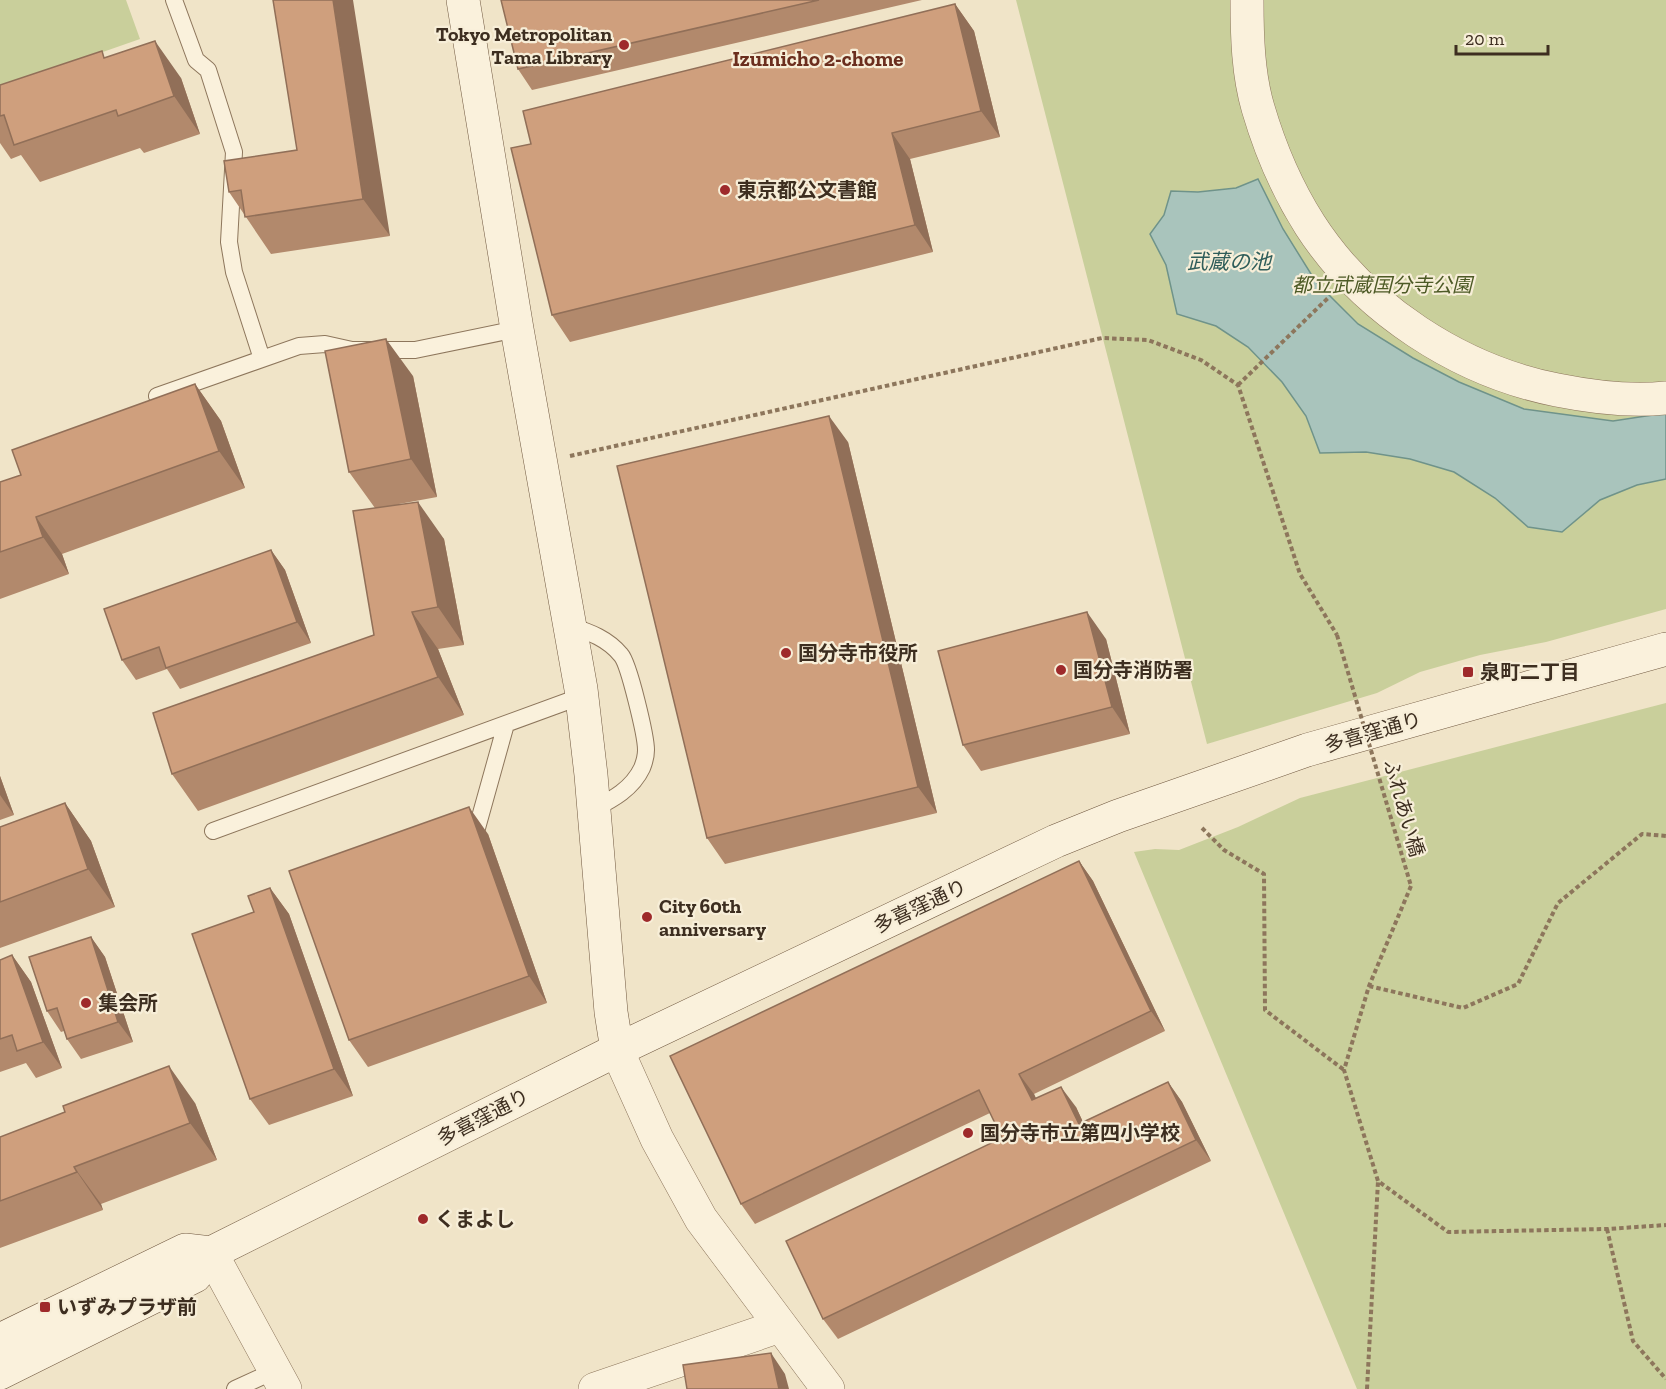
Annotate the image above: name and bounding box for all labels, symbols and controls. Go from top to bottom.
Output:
scale bar [1456,18,1548,56]
place label: Tokyo Metropolitan Tama Library [436,22,612,69]
text: 20 m [1465,28,1505,50]
marker: Tokyo Metropolitan Tama Library [617,38,631,52]
district label: Izumicho 2-chome [733,46,903,71]
place label: 東京都公文書館 [737,178,877,202]
marker: 東京都公文書館 [718,183,732,197]
water label: 武蔵の池 [1187,249,1273,274]
park label: 都立武蔵国分寺公園 [1292,273,1475,297]
place label: 国分寺市役所 [798,641,918,665]
marker: 国分寺市役所 [779,646,793,660]
place label: 国分寺消防署 [1073,658,1193,682]
place label: 泉町二丁目 [1480,660,1580,684]
marker: 国分寺消防署 [1054,663,1068,677]
marker: 泉町二丁目 [1461,665,1475,679]
street label: 多喜窪通り [1322,707,1424,757]
street label: ふれあい橋 [1379,757,1429,859]
street label: 多喜窪通り [870,874,970,938]
place label: City 60th anniversary [659,894,766,941]
marker: City 60th anniversary [640,910,654,924]
place label: 集会所 [98,991,158,1015]
marker: 集会所 [79,996,93,1010]
street label: 多喜窪通り [433,1084,533,1150]
place label: 国分寺市立第四小学校 [980,1121,1180,1145]
marker: 国分寺市立第四小学校 [961,1126,975,1140]
place label: くまよし [435,1207,515,1231]
marker: くまよし [416,1212,430,1226]
place label: いずみプラザ前 [57,1295,197,1319]
marker: いずみプラザ前 [38,1300,52,1314]

